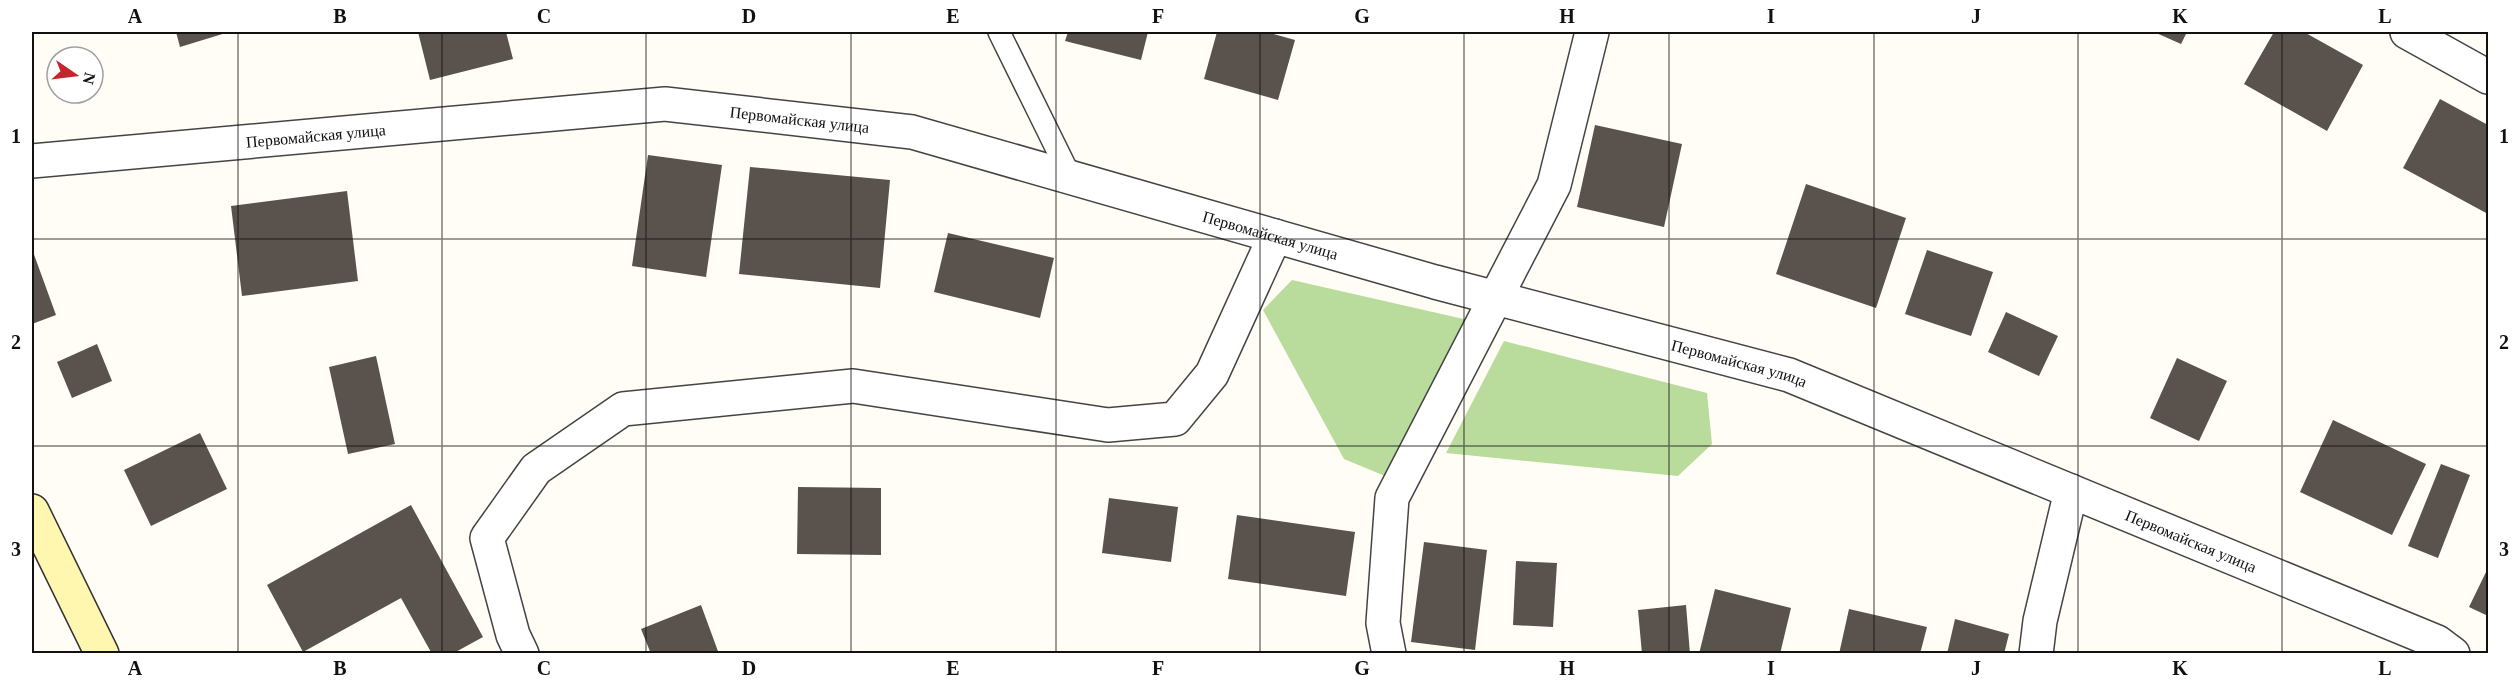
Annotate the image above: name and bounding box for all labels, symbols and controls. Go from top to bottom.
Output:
text: A [128,5,143,27]
text: B [333,5,347,27]
text: C [537,5,551,27]
text: D [742,5,756,27]
text: E [946,5,960,27]
text: F [1152,5,1164,27]
text: G [1354,5,1370,27]
text: H [1559,5,1575,27]
text: I [1767,5,1775,27]
text: J [1971,5,1981,27]
text: K [2172,5,2188,27]
text: L [2378,5,2392,27]
north arrow [45,45,105,105]
text: N [79,71,99,87]
street label: Первомайская улица [729,103,870,136]
street label: Первомайская улица [245,121,386,151]
text: 1 [11,125,21,147]
text: 1 [2499,125,2509,147]
street label: Первомайская улица [1201,208,1340,263]
text: 2 [11,331,21,353]
text: 2 [2499,331,2509,353]
street label: Первомайская улица [1669,336,1809,390]
street label: Первомайская улица [2123,507,2259,576]
text: 3 [11,538,21,560]
text: 3 [2499,538,2509,560]
text: A [128,657,143,679]
text: B [333,657,347,679]
text: C [537,657,551,679]
text: D [742,657,756,679]
text: E [946,657,960,679]
text: F [1152,657,1164,679]
text: G [1354,657,1370,679]
text: H [1559,657,1575,679]
text: I [1767,657,1775,679]
text: J [1971,657,1981,679]
text: K [2172,657,2188,679]
text: L [2378,657,2392,679]

